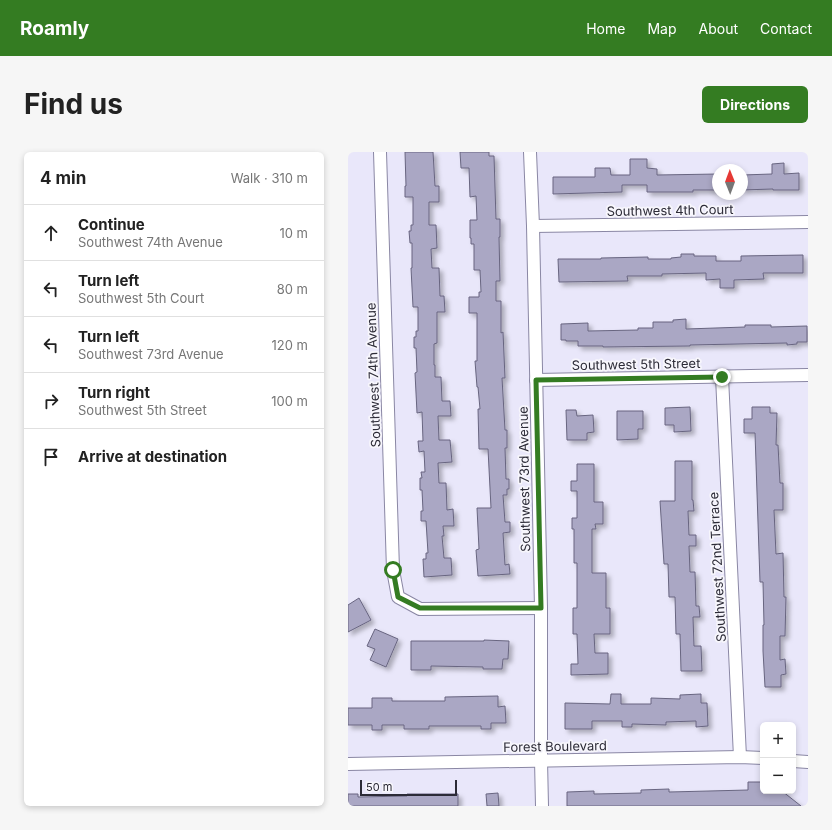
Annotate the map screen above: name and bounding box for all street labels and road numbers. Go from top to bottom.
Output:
street label: Southwest 4th Court [606,201,734,219]
street label: Southwest 74th Avenue [362,302,384,448]
street label: Southwest 5th Street [572,355,700,373]
street label: Southwest 73rd Avenue [515,406,533,552]
street label: Southwest 72nd Terrace [705,492,729,642]
street label: Forest Boulevard [503,737,607,755]

